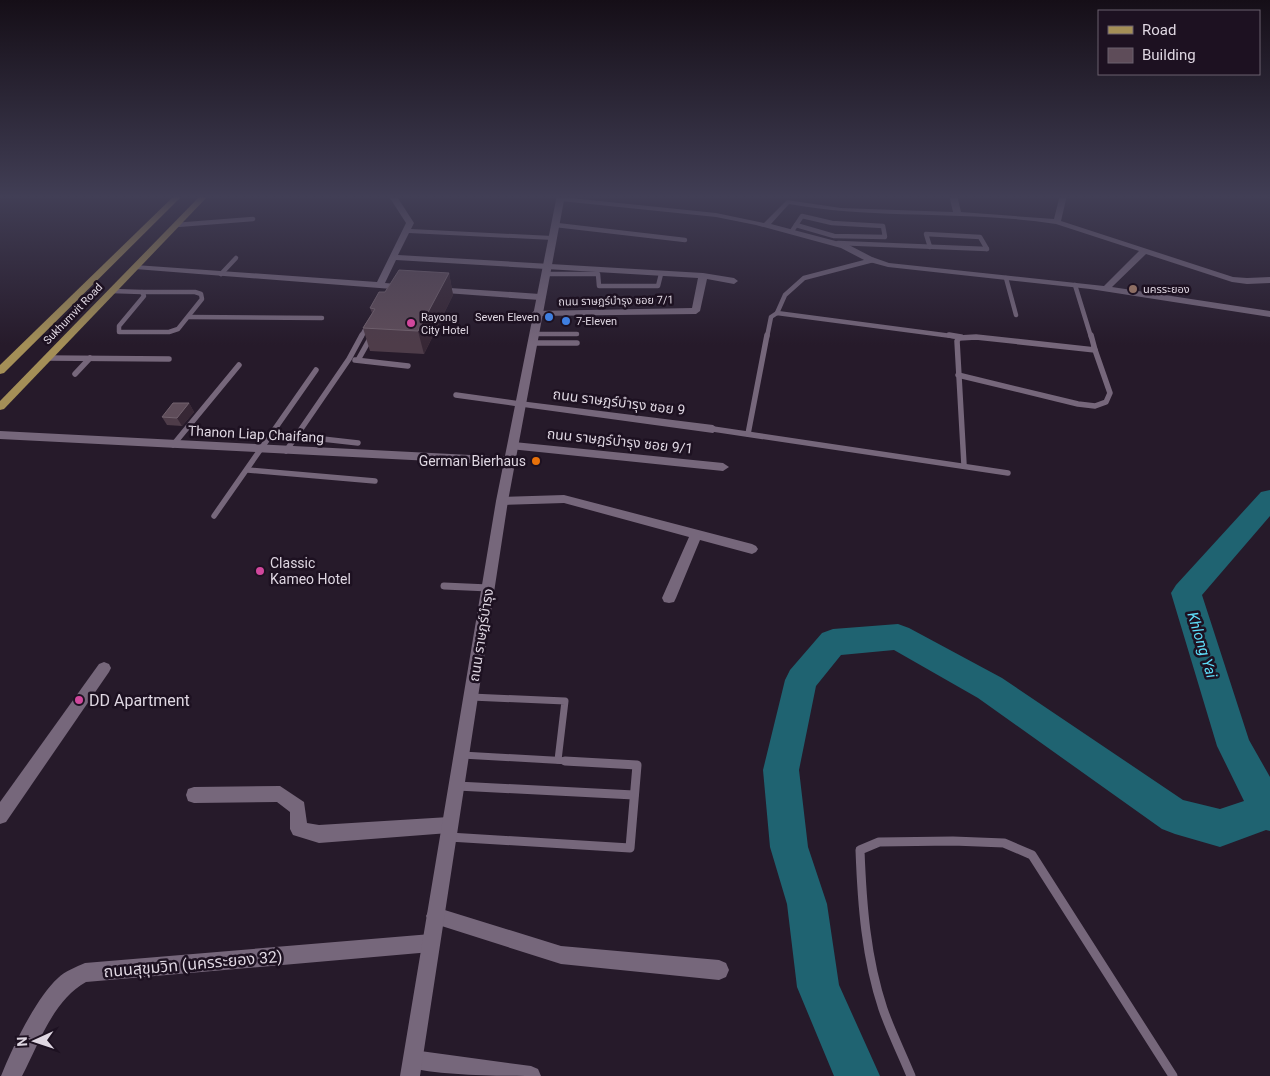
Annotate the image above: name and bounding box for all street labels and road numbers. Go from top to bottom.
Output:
street label: Sukhumvit Road [41,281,105,347]
street label: ถนน ราษฎร์บำรุง ซอย 7/1 [558,293,674,309]
street label: ถนน ราษฎร์บำรุง ซอย 9 [552,386,686,419]
street label: Thanon Liap Chaifang [187,422,325,446]
street label: ถนน ราษฎร์บำรุง ซอย 9/1 [546,425,694,458]
street label: ถนน ราษฎร์บำรุง [466,587,497,683]
street label: ถนนสุขุมวิท (นครระยอง 32) [103,947,283,981]

